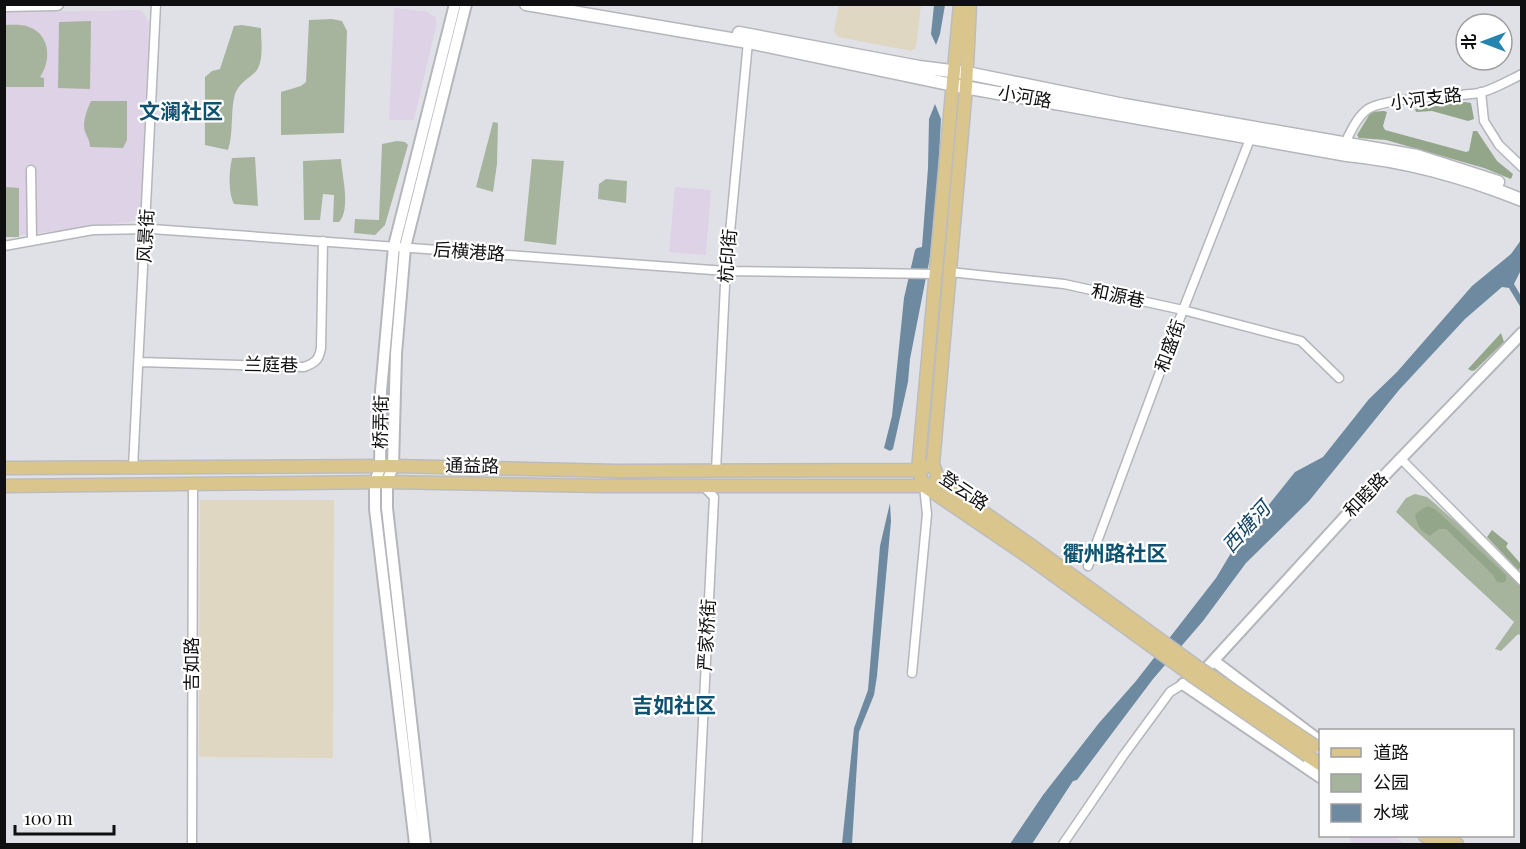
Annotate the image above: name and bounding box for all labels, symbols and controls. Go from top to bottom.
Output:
north arrow [1454,12,1514,72]
text: 北 [1458,34,1479,50]
street label: 小河路 [997,80,1054,113]
street label: 小河支路 [1389,82,1463,114]
district label: 文澜社区 [139,96,223,124]
street label: 风景街 [132,208,158,264]
street label: 杭印街 [713,228,741,284]
street label: 后横港路 [432,237,506,265]
street label: 和源巷 [1089,278,1147,312]
street label: 和盛街 [1149,316,1190,375]
street label: 兰庭巷 [244,352,298,376]
street label: 桥弄街 [368,395,392,449]
street label: 通益路 [445,453,499,477]
street label: 登云路 [935,465,994,515]
street label: 和睦路 [1338,467,1393,522]
water label: 西塘河 [1215,492,1278,557]
district label: 衢州路社区 [1063,538,1168,566]
street label: 严家桥街 [692,598,720,672]
street label: 吉如路 [179,637,203,691]
district label: 吉如社区 [632,690,716,718]
legend [1319,729,1514,837]
text: 道路 [1373,740,1409,764]
text: 公园 [1373,770,1409,794]
scale bar [15,798,114,836]
text: 水域 [1373,800,1409,824]
text: 100 m [24,806,73,830]

